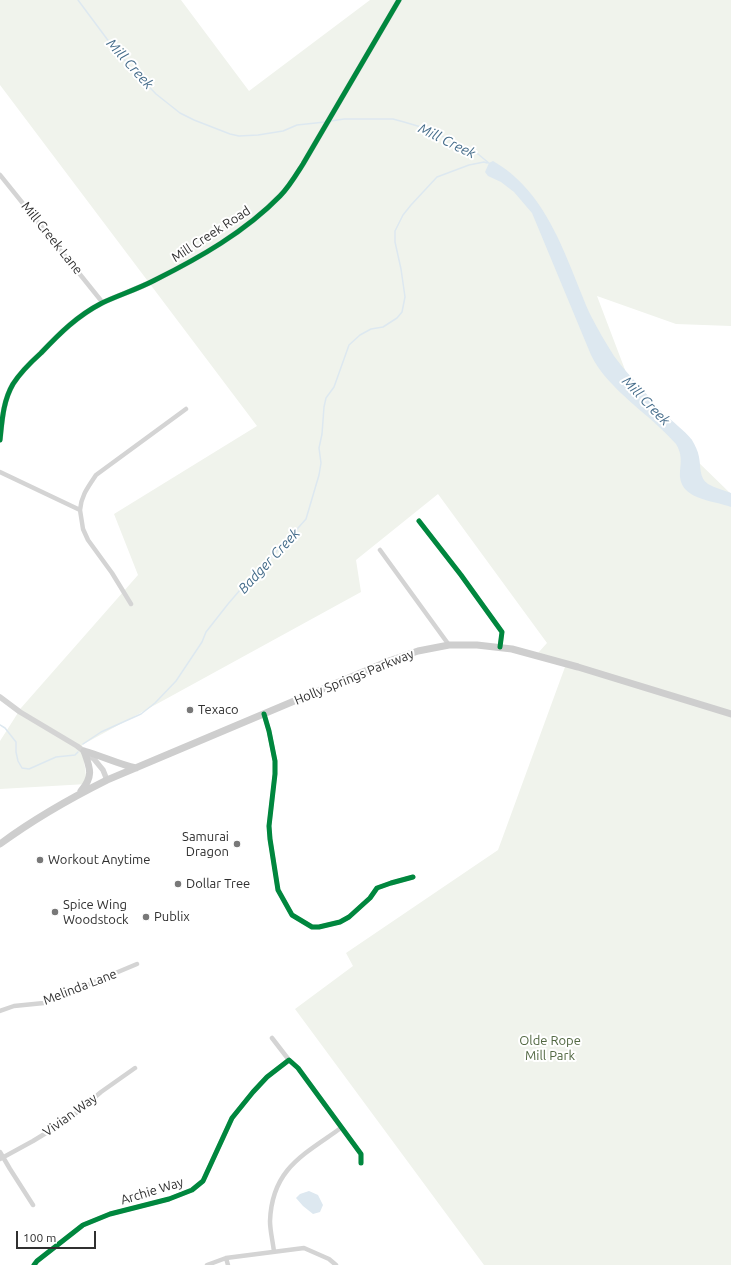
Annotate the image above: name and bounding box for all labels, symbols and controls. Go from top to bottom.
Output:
water label: Mill Creek [103,35,157,93]
water label: Mill Creek [416,120,478,162]
street label: Mill Creek Lane [18,199,86,277]
street label: Mill Creek Road [169,203,253,265]
water label: Mill Creek [618,373,674,429]
water label: Badger Creek [235,525,303,597]
street label: Holly Springs Parkway [292,646,416,708]
place label: Texaco [198,702,239,718]
marker: Texaco [185,705,195,715]
place label: Samurai Dragon [182,829,229,860]
marker: Samurai Dragon [232,839,242,849]
place label: Workout Anytime [48,852,150,868]
marker: Workout Anytime [35,855,45,865]
place label: Dollar Tree [186,876,250,892]
marker: Dollar Tree [173,879,183,889]
place label: Spice Wing Woodstock [63,897,129,928]
marker: Spice Wing Woodstock [50,907,60,917]
place label: Publix [154,909,190,925]
marker: Publix [141,912,151,922]
street label: Melinda Lane [41,966,119,1008]
park label: Olde Rope Mill Park [519,1033,581,1064]
street label: Vivian Way [40,1090,100,1140]
street label: Archie Way [119,1174,185,1208]
scale bar [18,1223,98,1249]
text: 100 m [23,1231,56,1244]

